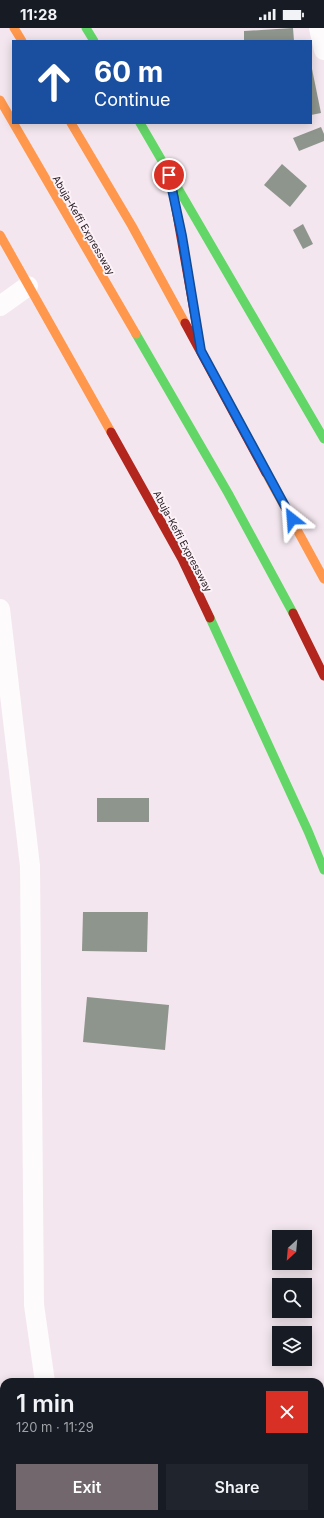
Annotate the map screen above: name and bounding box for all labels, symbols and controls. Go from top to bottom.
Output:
text: 11:28 [20,5,57,24]
text: 60 m [94,55,163,89]
icon: ahead [28,56,80,108]
text: Continue [94,89,171,110]
pin [152,158,186,192]
icon: arrive [158,164,180,186]
street label: Abuja-Keffi Expressway [51,173,118,277]
street label: Abuja-Keffi Expressway [151,488,215,594]
position arrow [271,498,313,540]
north arrow [272,1230,312,1270]
map controls [272,1230,312,1366]
button: search [272,1278,312,1318]
button: layers [272,1326,312,1366]
text: 1 min [16,1389,75,1418]
button: close [266,1391,308,1433]
text: 120 m · 11:29 [16,1419,94,1435]
button: Exit [16,1464,158,1510]
button: Share [166,1464,308,1510]

